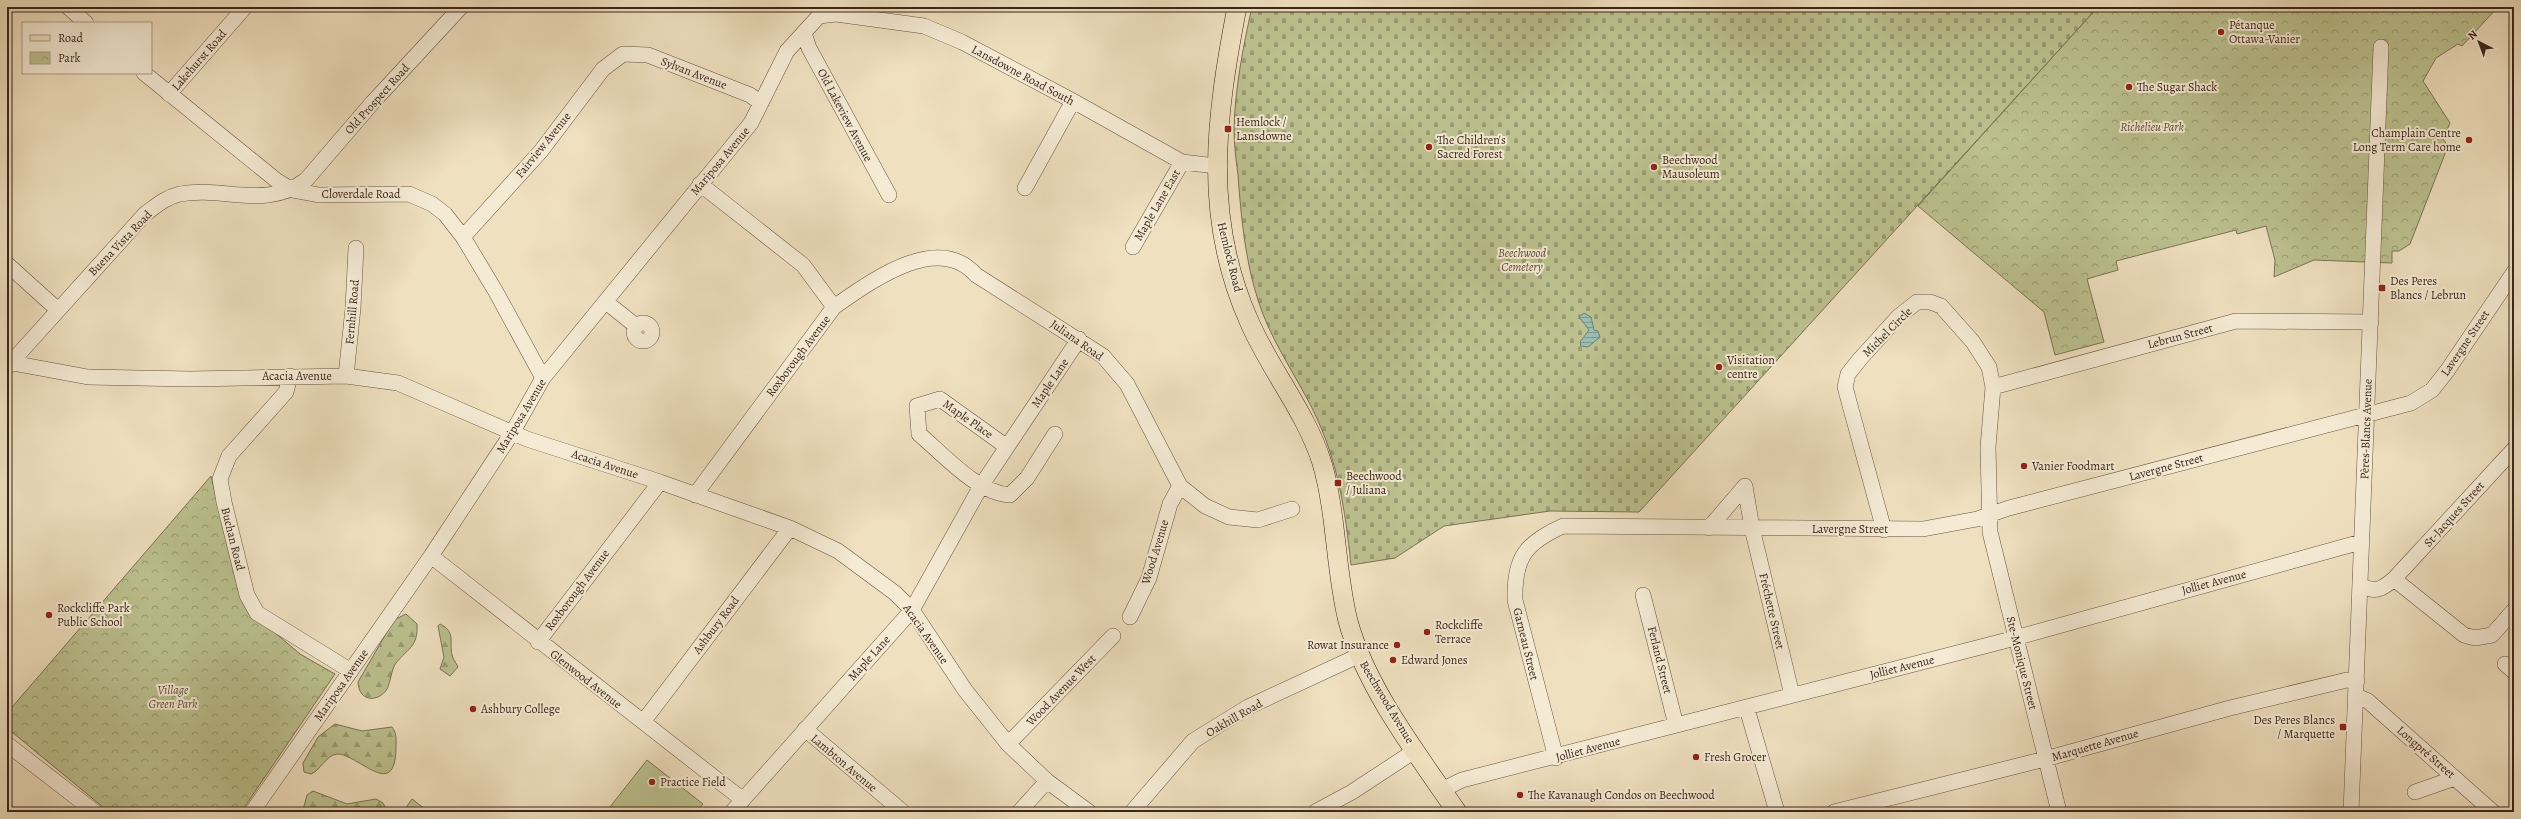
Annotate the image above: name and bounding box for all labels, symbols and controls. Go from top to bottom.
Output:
place label: Pétanque Ottawa-Vanier [2229,17,2300,47]
legend [22,22,152,74]
north arrow [2459,22,2499,62]
street label: Lakehurst Road [168,25,230,94]
marker: Pétanque Ottawa-Vanier [2216,27,2226,37]
text: N [2465,27,2481,43]
text: Road [58,30,84,46]
street label: Lansdowne Road South [969,41,1078,109]
text: Park [58,50,81,66]
street label: Sylvan Avenue [659,53,729,93]
street label: Old Prospect Road [341,60,413,138]
street label: Old Lakeview Avenue [814,66,876,164]
place label: The Sugar Shack [2137,79,2217,95]
marker: The Sugar Shack [2124,82,2134,92]
street label: Fairview Avenue [512,109,574,181]
place label: Hemlock / Lansdowne [1236,114,1292,144]
park label: Richelieu Park [2120,119,2184,135]
street label: Mariposa Avenue [687,124,753,198]
marker: Hemlock / Lansdowne [1223,124,1233,134]
place label: Champlain Centre Long Term Care home [2353,125,2461,155]
place label: The Children's Sacred Forest [1437,132,1506,162]
marker: Champlain Centre Long Term Care home [2464,135,2474,145]
marker: The Children's Sacred Forest [1424,142,1434,152]
place label: Beechwood Mausoleum [1662,152,1720,182]
marker: Beechwood Mausoleum [1649,162,1659,172]
street label: Maple Lane East [1130,166,1184,244]
street label: Cloverdale Road [322,186,401,202]
street label: Buena Vista Road [85,206,156,279]
street label: Hemlock Road [1214,220,1247,294]
park label: Beechwood Cemetery [1498,245,1546,275]
place label: Des Peres Blancs / Lebrun [2390,273,2467,303]
street label: Fernhill Road [341,278,363,345]
marker: Des Peres Blancs / Lebrun [2377,283,2387,293]
street label: Michel Circle [1859,304,1915,360]
street label: Lavergne Street [2437,307,2493,379]
street label: Roxborough Avenue [762,312,834,400]
street label: Juliana Road [1047,316,1107,365]
street label: Lebrun Street [2146,320,2215,352]
place label: Visitation centre [1726,352,1775,382]
street label: Maple Lane [1028,355,1072,411]
marker: Visitation centre [1714,362,1724,372]
street label: Acacia Avenue [261,368,332,384]
street label: Mariposa Avenue [492,376,550,456]
street label: Pères-Blancs Avenue [2356,378,2376,480]
street label: Maple Place [940,396,996,442]
street label: Acacia Avenue [568,445,641,482]
street label: Lavergne Street [2127,449,2205,485]
place label: Vanier Foodmart [2031,458,2114,474]
marker: Vanier Foodmart [2019,461,2029,471]
place label: Beechwood / Juliana [1346,468,1402,498]
marker: Beechwood / Juliana [1333,478,1343,488]
street label: St-Jacques Street [2420,478,2488,550]
street label: Buchan Road [217,506,249,573]
street label: Wood Avenue [1137,518,1172,587]
street label: Lavergne Street [1812,521,1888,537]
street label: Roxborough Avenue [541,546,613,634]
street label: Jolliet Avenue [2180,566,2248,598]
street label: Fréchette Street [1755,571,1789,651]
street label: Ashbury Road [688,592,743,658]
place label: Rockcliffe Park Public School [57,600,130,630]
street label: Acacia Avenue [899,600,953,667]
street label: Garneau Street [1509,606,1543,682]
marker: Rockcliffe Park Public School [44,610,54,620]
street label: Ste-Monique Street [2003,615,2041,711]
place label: Rockcliffe Terrace [1435,617,1483,647]
street label: Ferland Street [1644,625,1676,695]
marker: Rockcliffe Terrace [1422,627,1432,637]
street label: Maple Lane [844,632,894,684]
place label: Rowat Insurance [1307,637,1389,653]
marker: Rowat Insurance [1392,640,1402,650]
street label: Mariposa Avenue [310,646,372,724]
street label: Glenwood Avenue [547,646,625,712]
street label: Wood Avenue West [1022,651,1099,730]
street label: Jolliet Avenue [1868,651,1936,683]
place label: Edward Jones [1401,652,1468,668]
marker: Edward Jones [1388,655,1398,665]
street label: Beechwood Avenue [1356,658,1418,746]
park label: Village Green Park [149,682,198,712]
street label: Oakhill Road [1203,695,1266,741]
place label: Ashbury College [480,701,560,717]
marker: Ashbury College [468,704,478,714]
place label: Des Peres Blancs / Marquette [2253,712,2335,742]
marker: Des Peres Blancs / Marquette [2338,722,2348,732]
street label: Longpré Street [2393,722,2459,782]
street label: Marquette Avenue [2050,725,2140,765]
street label: Lambton Avenue [807,730,881,796]
street label: Jolliet Avenue [1554,733,1622,765]
place label: Fresh Grocer [1704,749,1767,765]
marker: Fresh Grocer [1691,752,1701,762]
place label: Practice Field [660,774,726,790]
marker: Practice Field [647,777,657,787]
place label: The Kavanaugh Condos on Beechwood [1528,787,1715,803]
marker: The Kavanaugh Condos on Beechwood [1515,790,1525,800]

